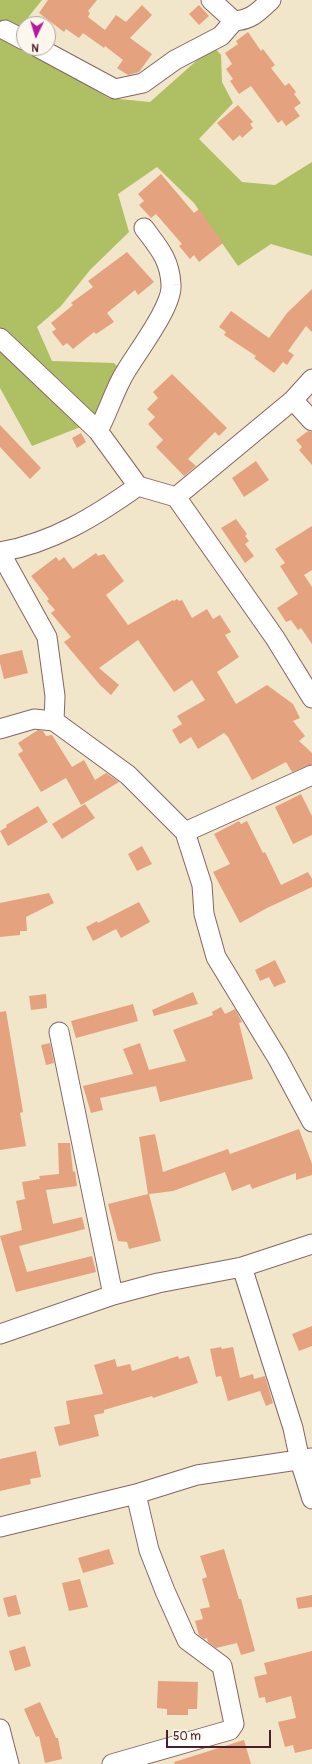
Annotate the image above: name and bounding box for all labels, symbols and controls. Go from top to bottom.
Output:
north arrow [16,16,56,56]
text: N [31,41,39,54]
scale bar [168,1722,273,1748]
text: 50 m [173,1729,201,1744]

